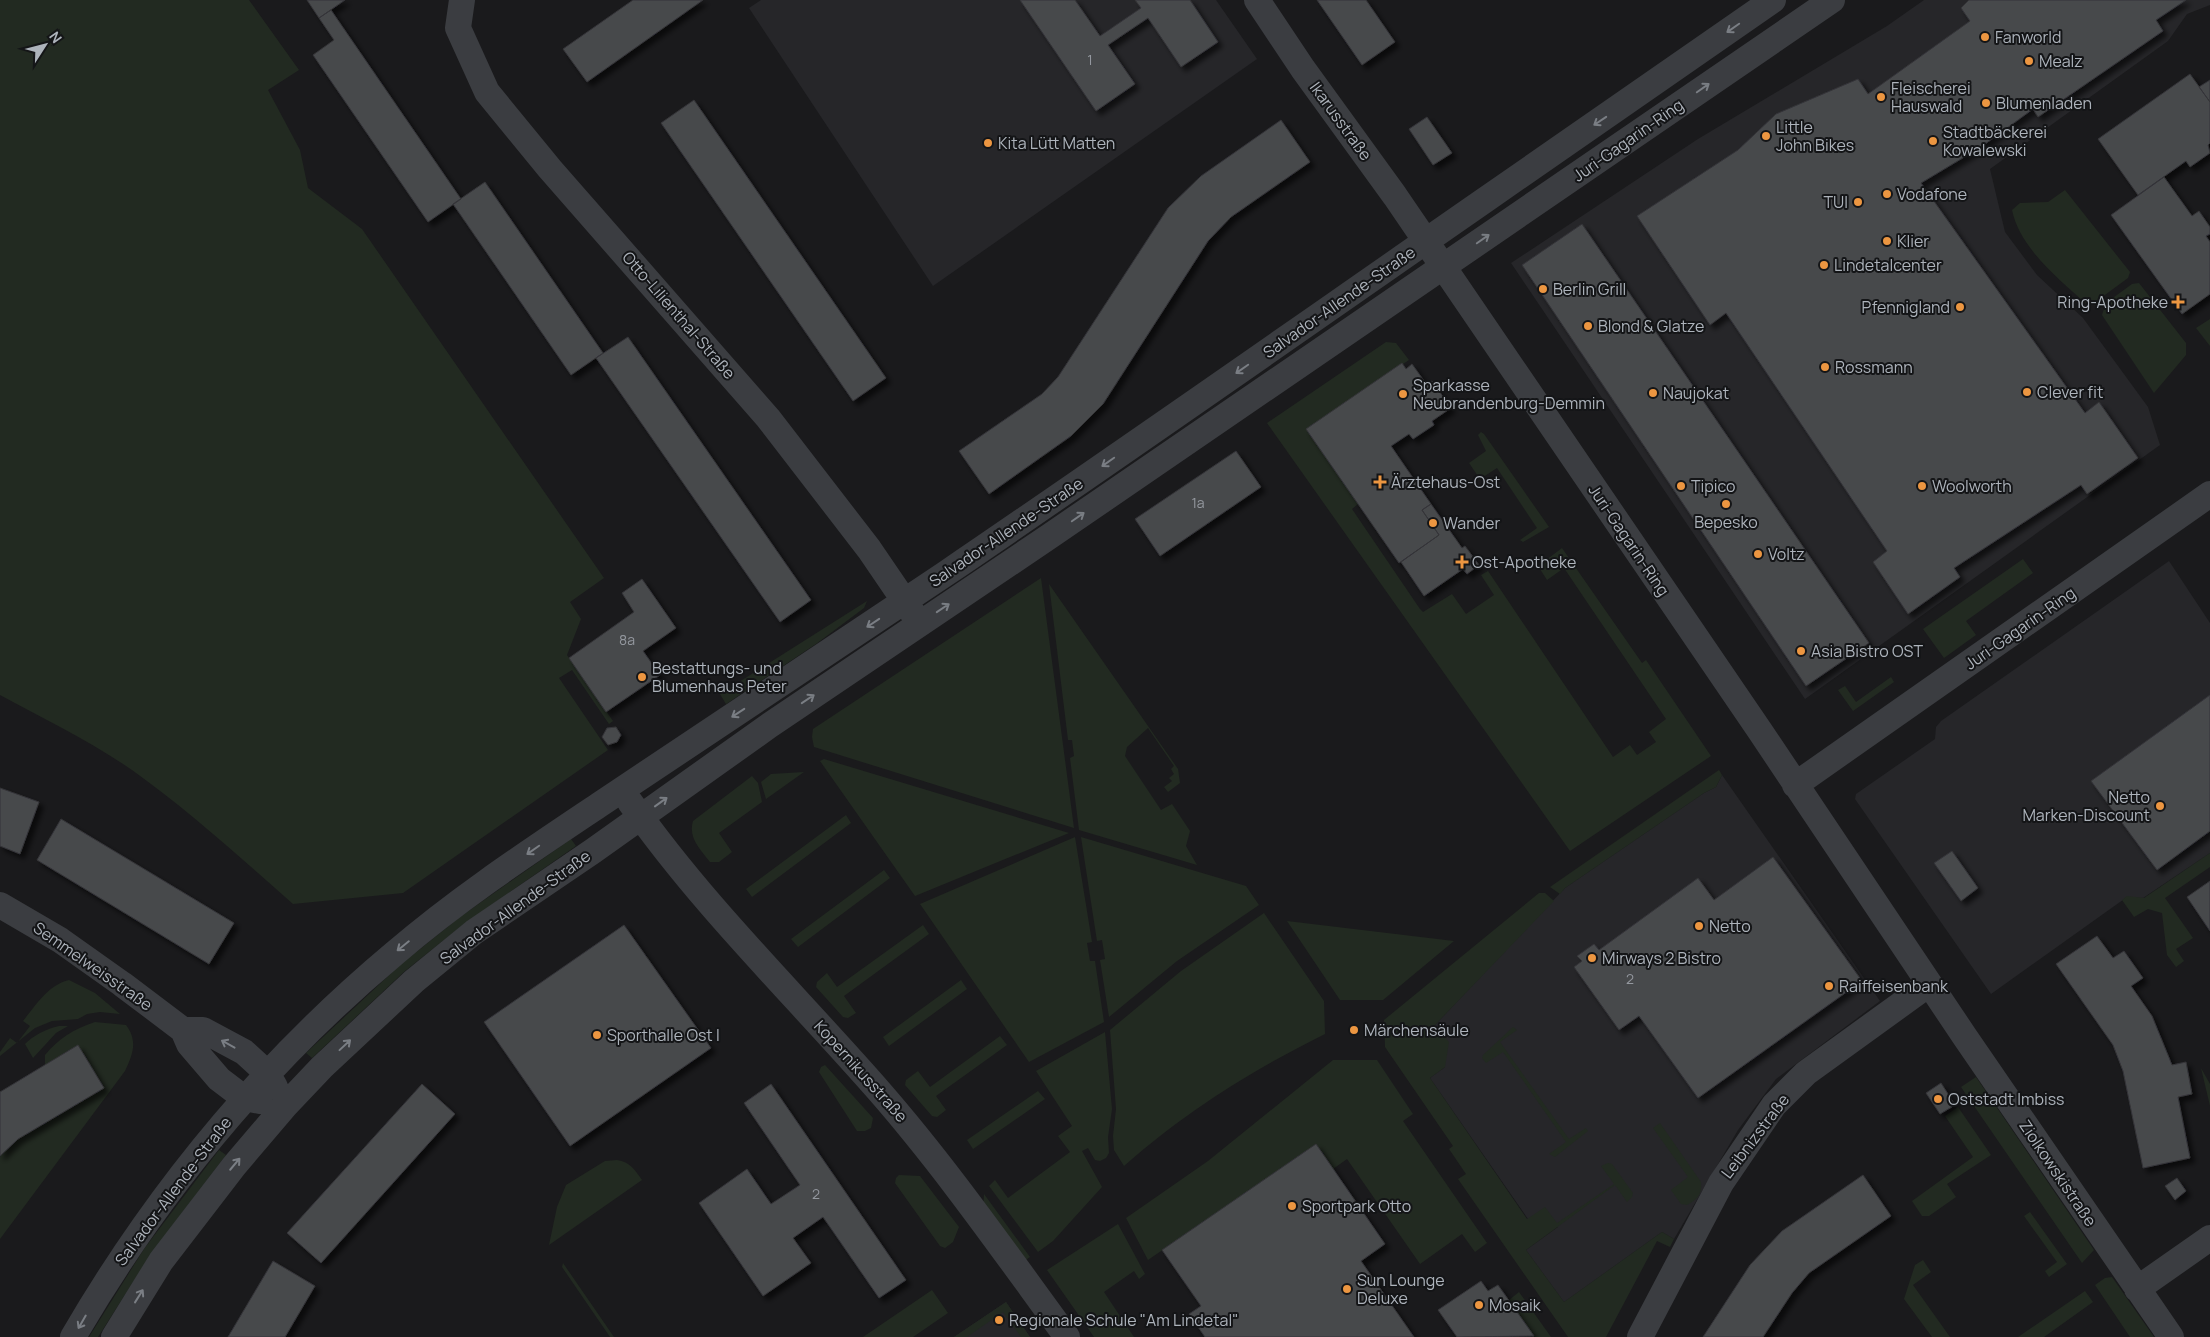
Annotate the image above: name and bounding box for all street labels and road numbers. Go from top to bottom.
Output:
street label: Ikarusstraße [1305,77,1377,165]
street label: Juri-Gagarin-Ring [1568,94,1688,186]
street label: Salvador-Allende-Straße [1258,241,1420,363]
street label: Otto-Lilienthal-Straße [617,246,741,384]
street label: Salvador-Allende-Straße [925,472,1087,592]
street label: Juri-Gagarin-Ring [1583,480,1675,600]
street label: Juri-Gagarin-Ring [1960,582,2080,674]
street label: Salvador-Allende-Straße [435,845,595,969]
street label: Semmelweisstraße [29,917,157,1015]
street label: Kopernikusstraße [809,1015,913,1127]
street label: Leibnizstraße [1716,1089,1794,1183]
street label: Salvador-Allende-Straße [110,1112,236,1270]
street label: Ziolkowskistraße [2014,1116,2102,1230]

